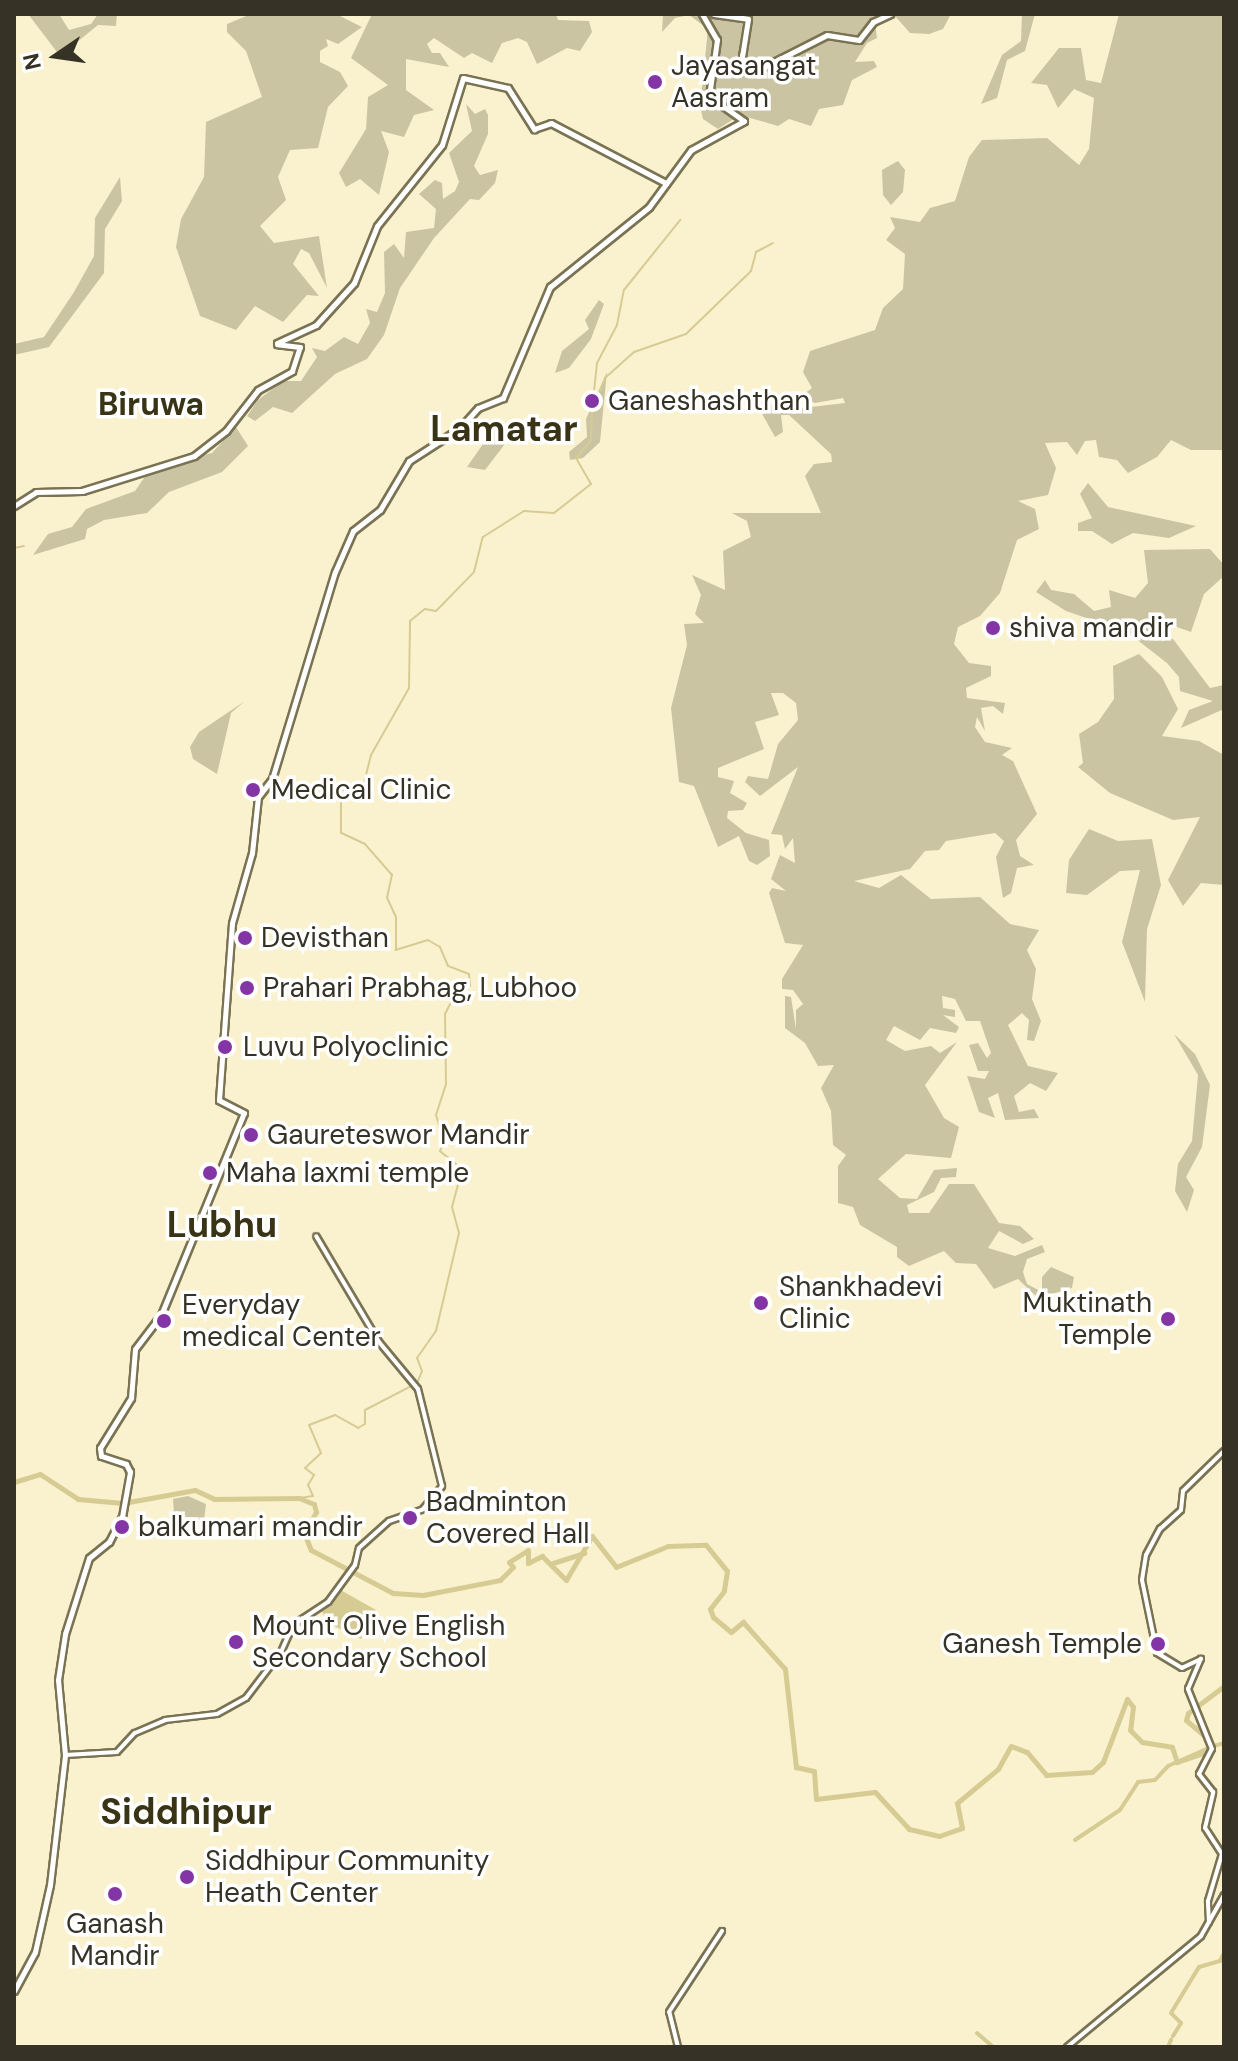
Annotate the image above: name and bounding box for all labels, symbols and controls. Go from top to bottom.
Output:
north arrow [16,16,96,96]
place label: Jayasangat Aasram [671,49,817,115]
text: N [16,50,48,73]
marker: Jayasangat Aasram [646,73,664,91]
place label: Ganeshashthan [608,384,810,418]
district label: Biruwa [98,385,204,423]
marker: Ganeshashthan [583,392,601,410]
district label: Lamatar [430,407,578,451]
place label: shiva mandir [1009,611,1173,645]
marker: shiva mandir [984,619,1002,637]
place label: Medical Clinic [271,773,452,807]
marker: Medical Clinic [242,779,264,801]
place label: Devisthan [261,921,389,955]
marker: Devisthan [236,929,254,947]
place label: Prahari Prabhag, Lubhoo [263,971,577,1005]
marker: Prahari Prabhag, Lubhoo [238,979,256,997]
place label: Luvu Polyoclinic [243,1030,449,1064]
marker: Luvu Polyoclinic [214,1036,236,1058]
place label: Gaureteswor Mandir [267,1118,529,1152]
marker: Gaureteswor Mandir [242,1126,260,1144]
place label: Maha laxmi temple [226,1156,469,1190]
marker: Maha laxmi temple [201,1164,219,1182]
district label: Lubhu [167,1203,277,1247]
place label: Shankhadevi Clinic [779,1270,942,1336]
place label: Muktinath Temple [1023,1286,1152,1352]
place label: Everyday medical Center [182,1288,381,1354]
marker: Shankhadevi Clinic [750,1292,772,1314]
marker: Everyday medical Center [153,1310,175,1332]
marker: Muktinath Temple [1159,1310,1177,1328]
place label: Badminton Covered Hall [426,1485,589,1551]
marker: Badminton Covered Hall [401,1509,419,1527]
place label: balkumari mandir [138,1510,363,1544]
marker: balkumari mandir [113,1518,131,1536]
place label: Mount Olive English Secondary School [252,1609,505,1675]
place label: Ganesh Temple [942,1627,1142,1661]
marker: Mount Olive English Secondary School [227,1633,245,1651]
marker: Ganesh Temple [1149,1635,1167,1653]
district label: Siddhipur [100,1790,272,1834]
place label: Siddhipur Community Heath Center [205,1844,489,1910]
marker: Siddhipur Community Heath Center [176,1866,198,1888]
marker: Ganash Mandir [106,1885,124,1903]
place label: Ganash Mandir [66,1907,164,1973]

